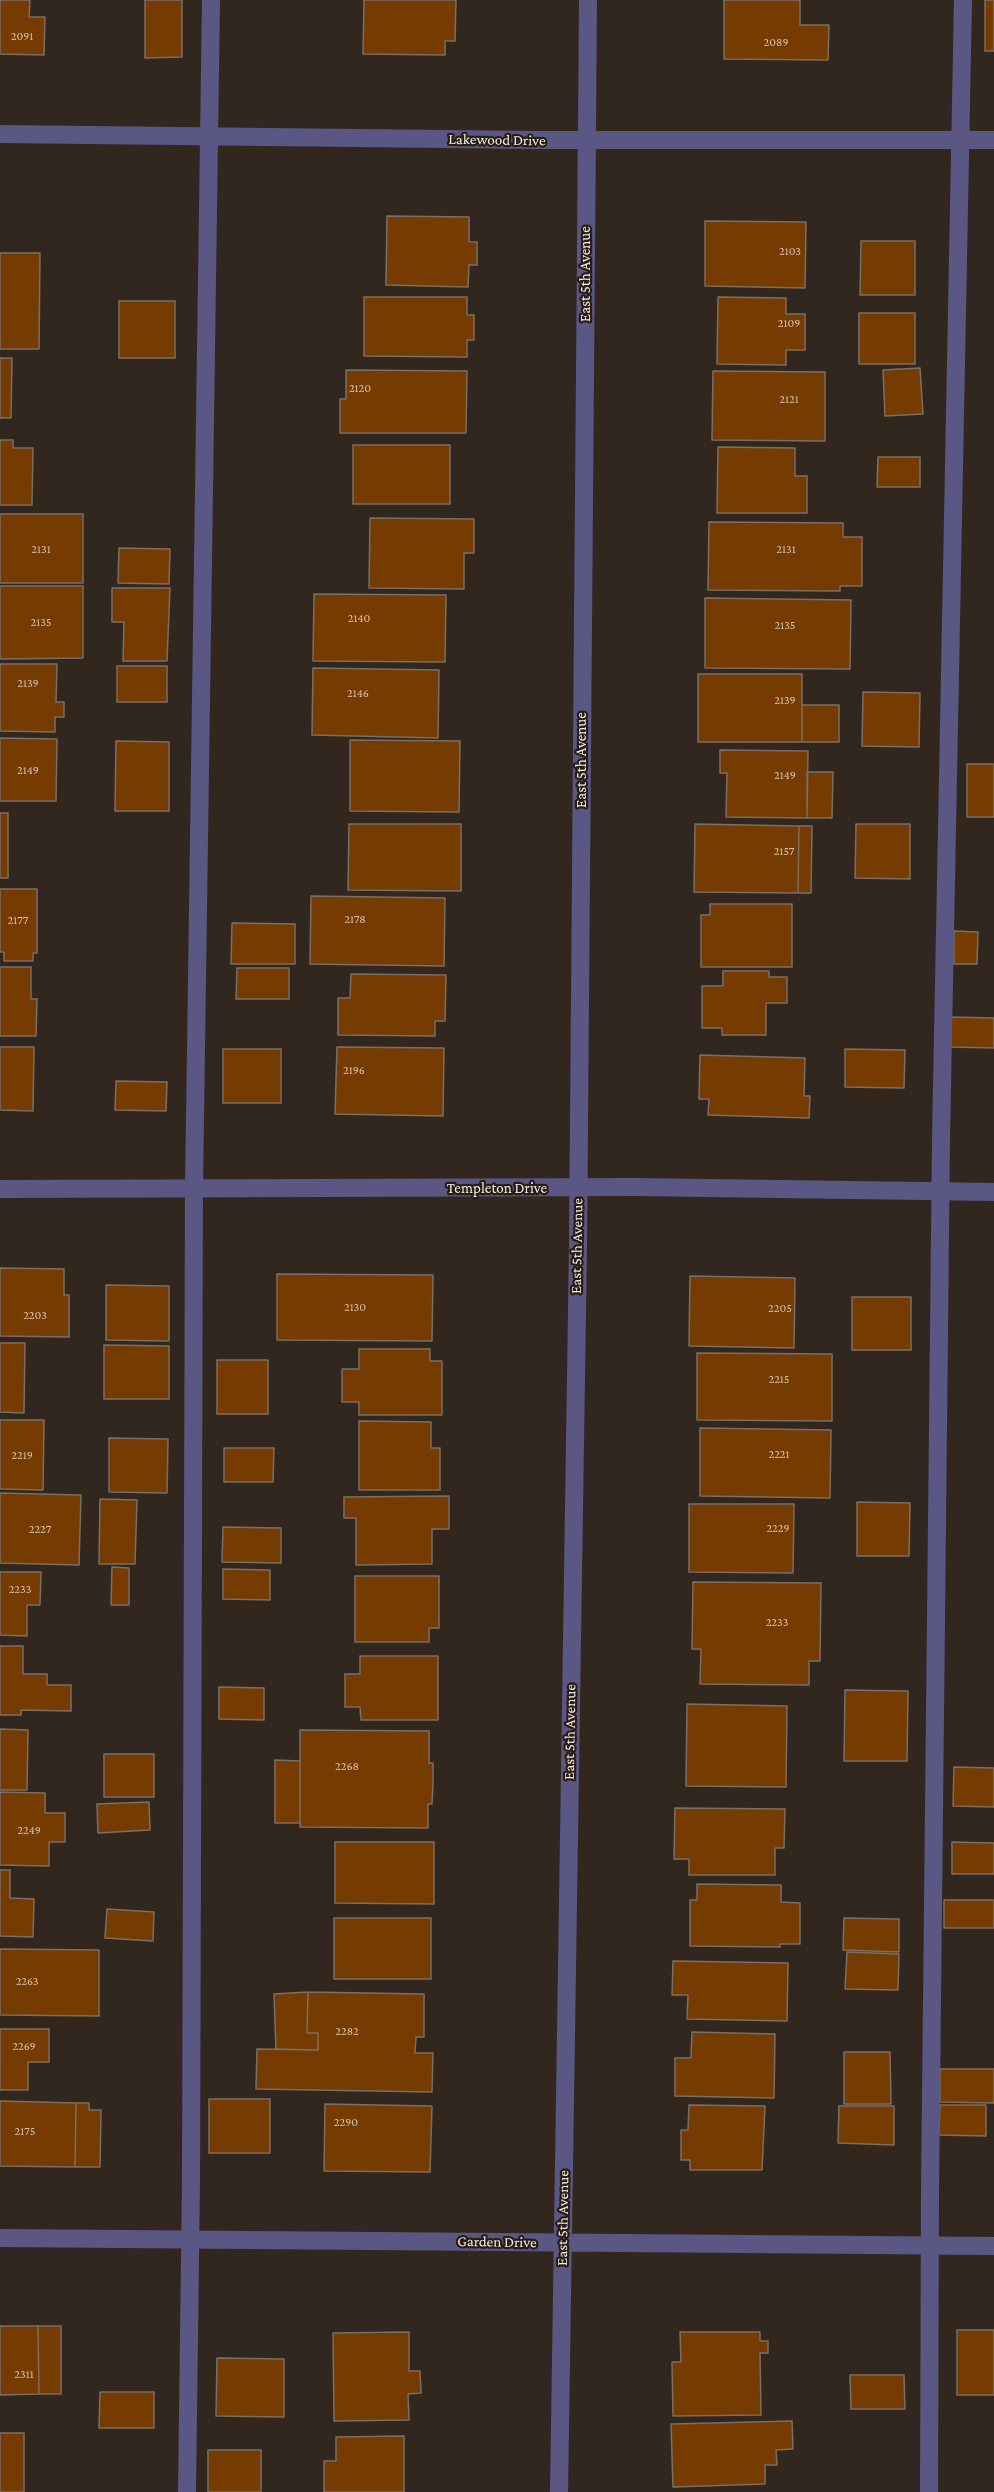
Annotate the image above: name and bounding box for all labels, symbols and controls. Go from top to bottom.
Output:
house number: 2091 [11,29,33,43]
house number: 2089 [764,35,788,49]
street label: Lakewood Drive [448,130,546,150]
street label: East 5th Avenue [576,226,594,322]
house number: 2103 [779,244,801,258]
house number: 2109 [778,316,800,330]
house number: 2120 [349,381,371,395]
house number: 2121 [779,392,799,406]
house number: 2131 [31,542,51,556]
house number: 2131 [776,542,796,556]
house number: 2140 [348,611,370,625]
house number: 2135 [30,615,52,629]
house number: 2135 [774,618,796,632]
house number: 2139 [17,676,39,690]
house number: 2146 [347,686,369,700]
house number: 2139 [774,693,796,707]
street label: East 5th Avenue [572,712,590,808]
house number: 2149 [17,763,39,777]
house number: 2149 [774,768,796,782]
house number: 2157 [774,844,794,858]
house number: 2178 [344,912,366,926]
house number: 2177 [8,913,28,927]
house number: 2196 [343,1063,365,1077]
street label: Templeton Drive [447,1179,547,1197]
street label: East 5th Avenue [567,1198,587,1294]
house number: 2130 [344,1300,366,1314]
house number: 2205 [768,1301,792,1315]
house number: 2203 [23,1308,47,1322]
house number: 2215 [768,1372,790,1386]
house number: 2221 [768,1447,790,1461]
house number: 2219 [11,1448,33,1462]
house number: 2229 [766,1521,790,1535]
house number: 2227 [29,1522,51,1536]
house number: 2233 [9,1582,31,1596]
house number: 2233 [766,1615,788,1629]
street label: East 5th Avenue [560,1684,580,1780]
house number: 2268 [335,1759,359,1773]
house number: 2249 [17,1823,41,1837]
house number: 2263 [16,1974,38,1988]
house number: 2282 [335,2024,359,2038]
house number: 2269 [12,2039,36,2053]
house number: 2290 [334,2115,358,2129]
house number: 2175 [15,2124,35,2138]
street label: East 5th Avenue [553,2170,573,2266]
street label: Garden Drive [457,2232,537,2252]
house number: 2311 [14,2367,34,2381]

